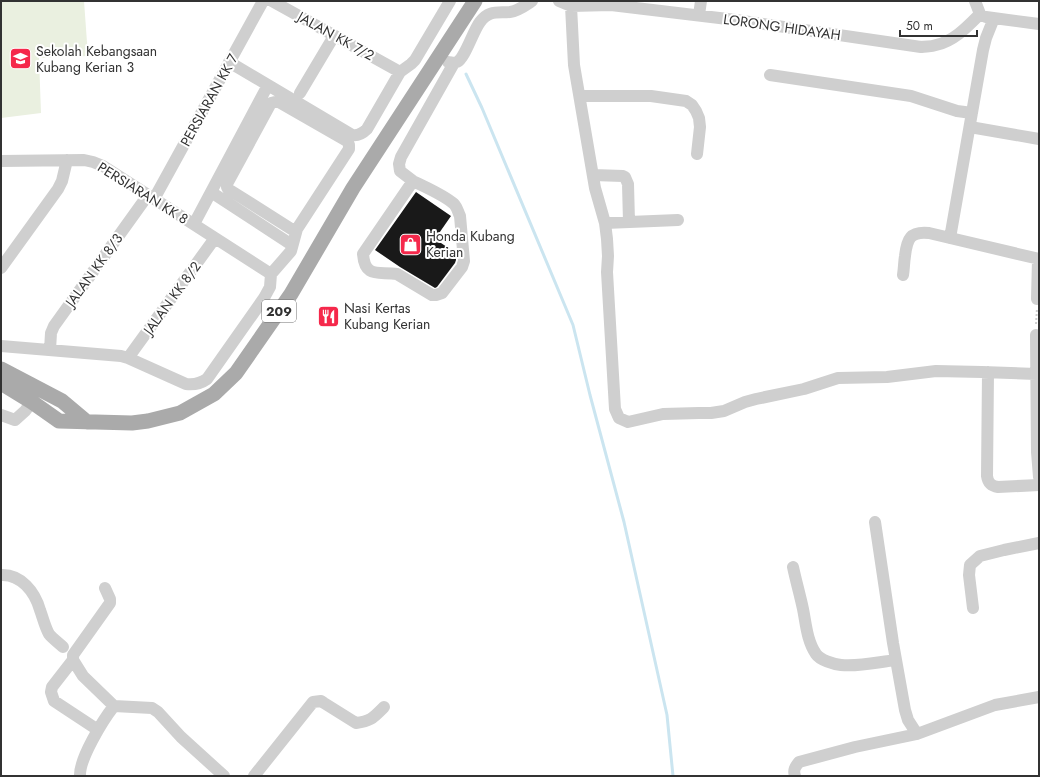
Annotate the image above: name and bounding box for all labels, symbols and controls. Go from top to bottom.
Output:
street label: JALAN KK 7/2 [292,6,378,65]
street label: LORONG HIDAYAH [722,9,842,45]
scale bar [900,12,977,38]
text: 50 m [906,17,933,35]
place label: Sekolah Kebangsaan Kubang Kerian 3 [36,41,157,77]
school or university icon: Sekolah Kebangsaan Kubang Kerian 3 [7,46,33,72]
street label: PERSIARAN KK 7 [175,50,243,150]
street label: PERSIARAN KK 8 [94,157,192,229]
place label: Honda Kubang Kerian [426,226,515,262]
street label: JALAN KK 8/3 [59,229,128,312]
shop icon: Honda Kubang Kerian [398,231,424,257]
street label: JALAN KK 8/2 [137,257,205,340]
place label: Nasi Kertas Kubang Kerian [344,298,430,334]
road number: 209 [262,300,296,322]
restaurant icon: Nasi Kertas Kubang Kerian [316,303,342,329]

